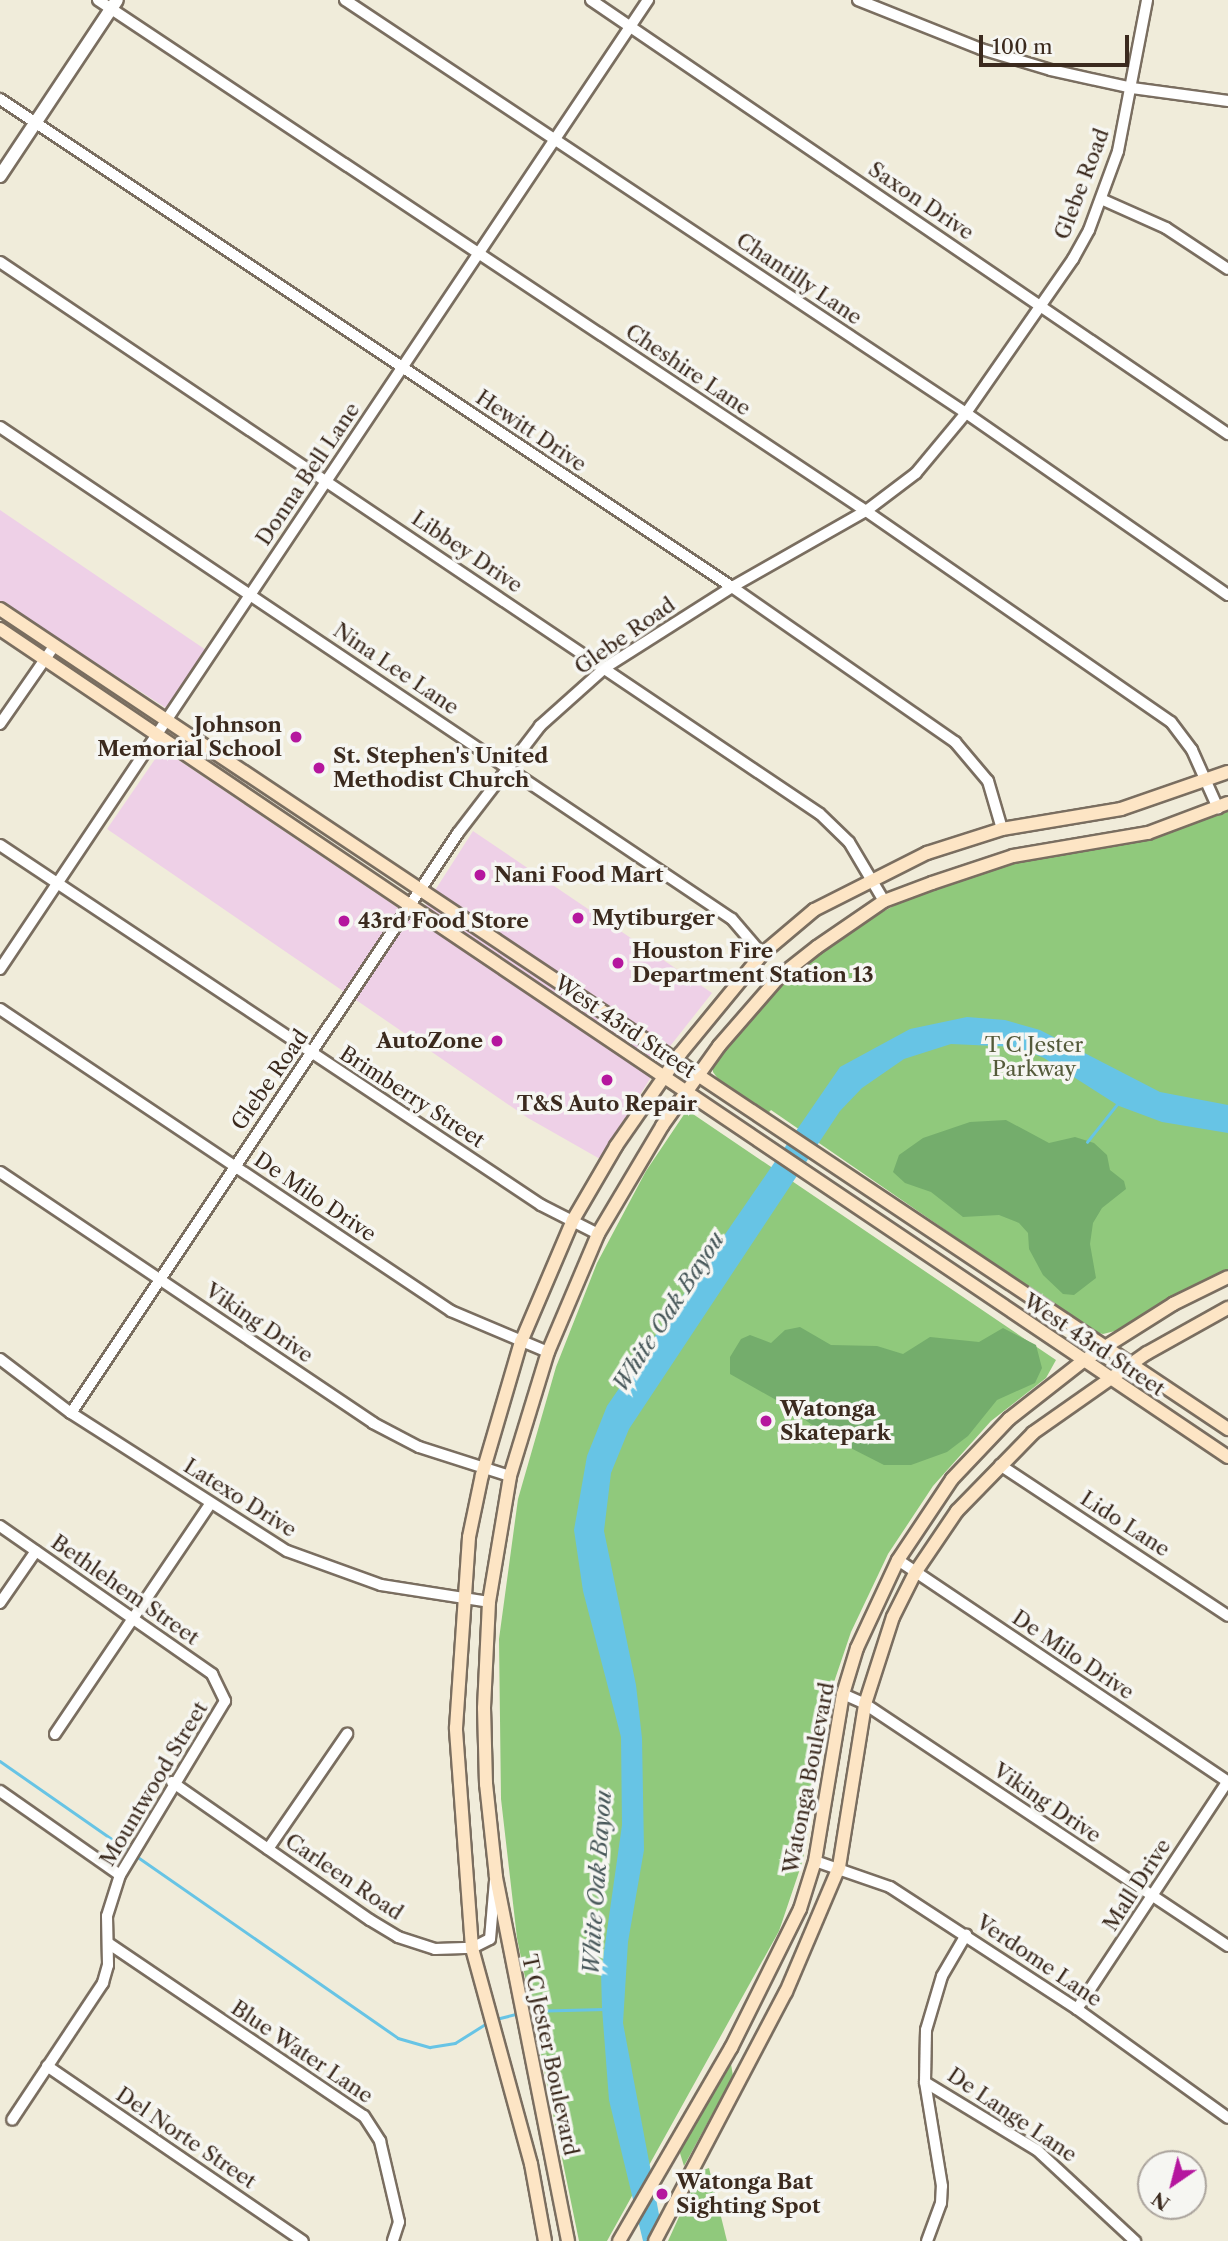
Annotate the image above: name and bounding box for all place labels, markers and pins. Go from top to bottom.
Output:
place label: Johnson Memorial School [97,712,282,762]
marker: Johnson Memorial School [288,729,304,745]
place label: St. Stephen's United Methodist Church [333,743,548,793]
marker: St. Stephen's United Methodist Church [311,760,327,776]
place label: Nani Food Mart [494,862,663,888]
marker: Nani Food Mart [472,867,488,883]
place label: Mytiburger [592,905,715,931]
place label: 43rd Food Store [358,908,529,934]
marker: Mytiburger [570,910,586,926]
marker: 43rd Food Store [336,913,352,929]
place label: Houston Fire Department Station 13 [632,938,874,988]
marker: Houston Fire Department Station 13 [610,955,626,971]
place label: AutoZone [376,1028,483,1054]
marker: AutoZone [489,1033,505,1049]
marker: T&S Auto Repair [599,1072,615,1088]
place label: T&S Auto Repair [516,1091,698,1117]
place label: Watonga Skatepark [780,1396,890,1446]
marker: Watonga Skatepark [758,1413,774,1429]
place label: Watonga Bat Sighting Spot [676,2169,820,2219]
marker: Watonga Bat Sighting Spot [654,2186,670,2202]

